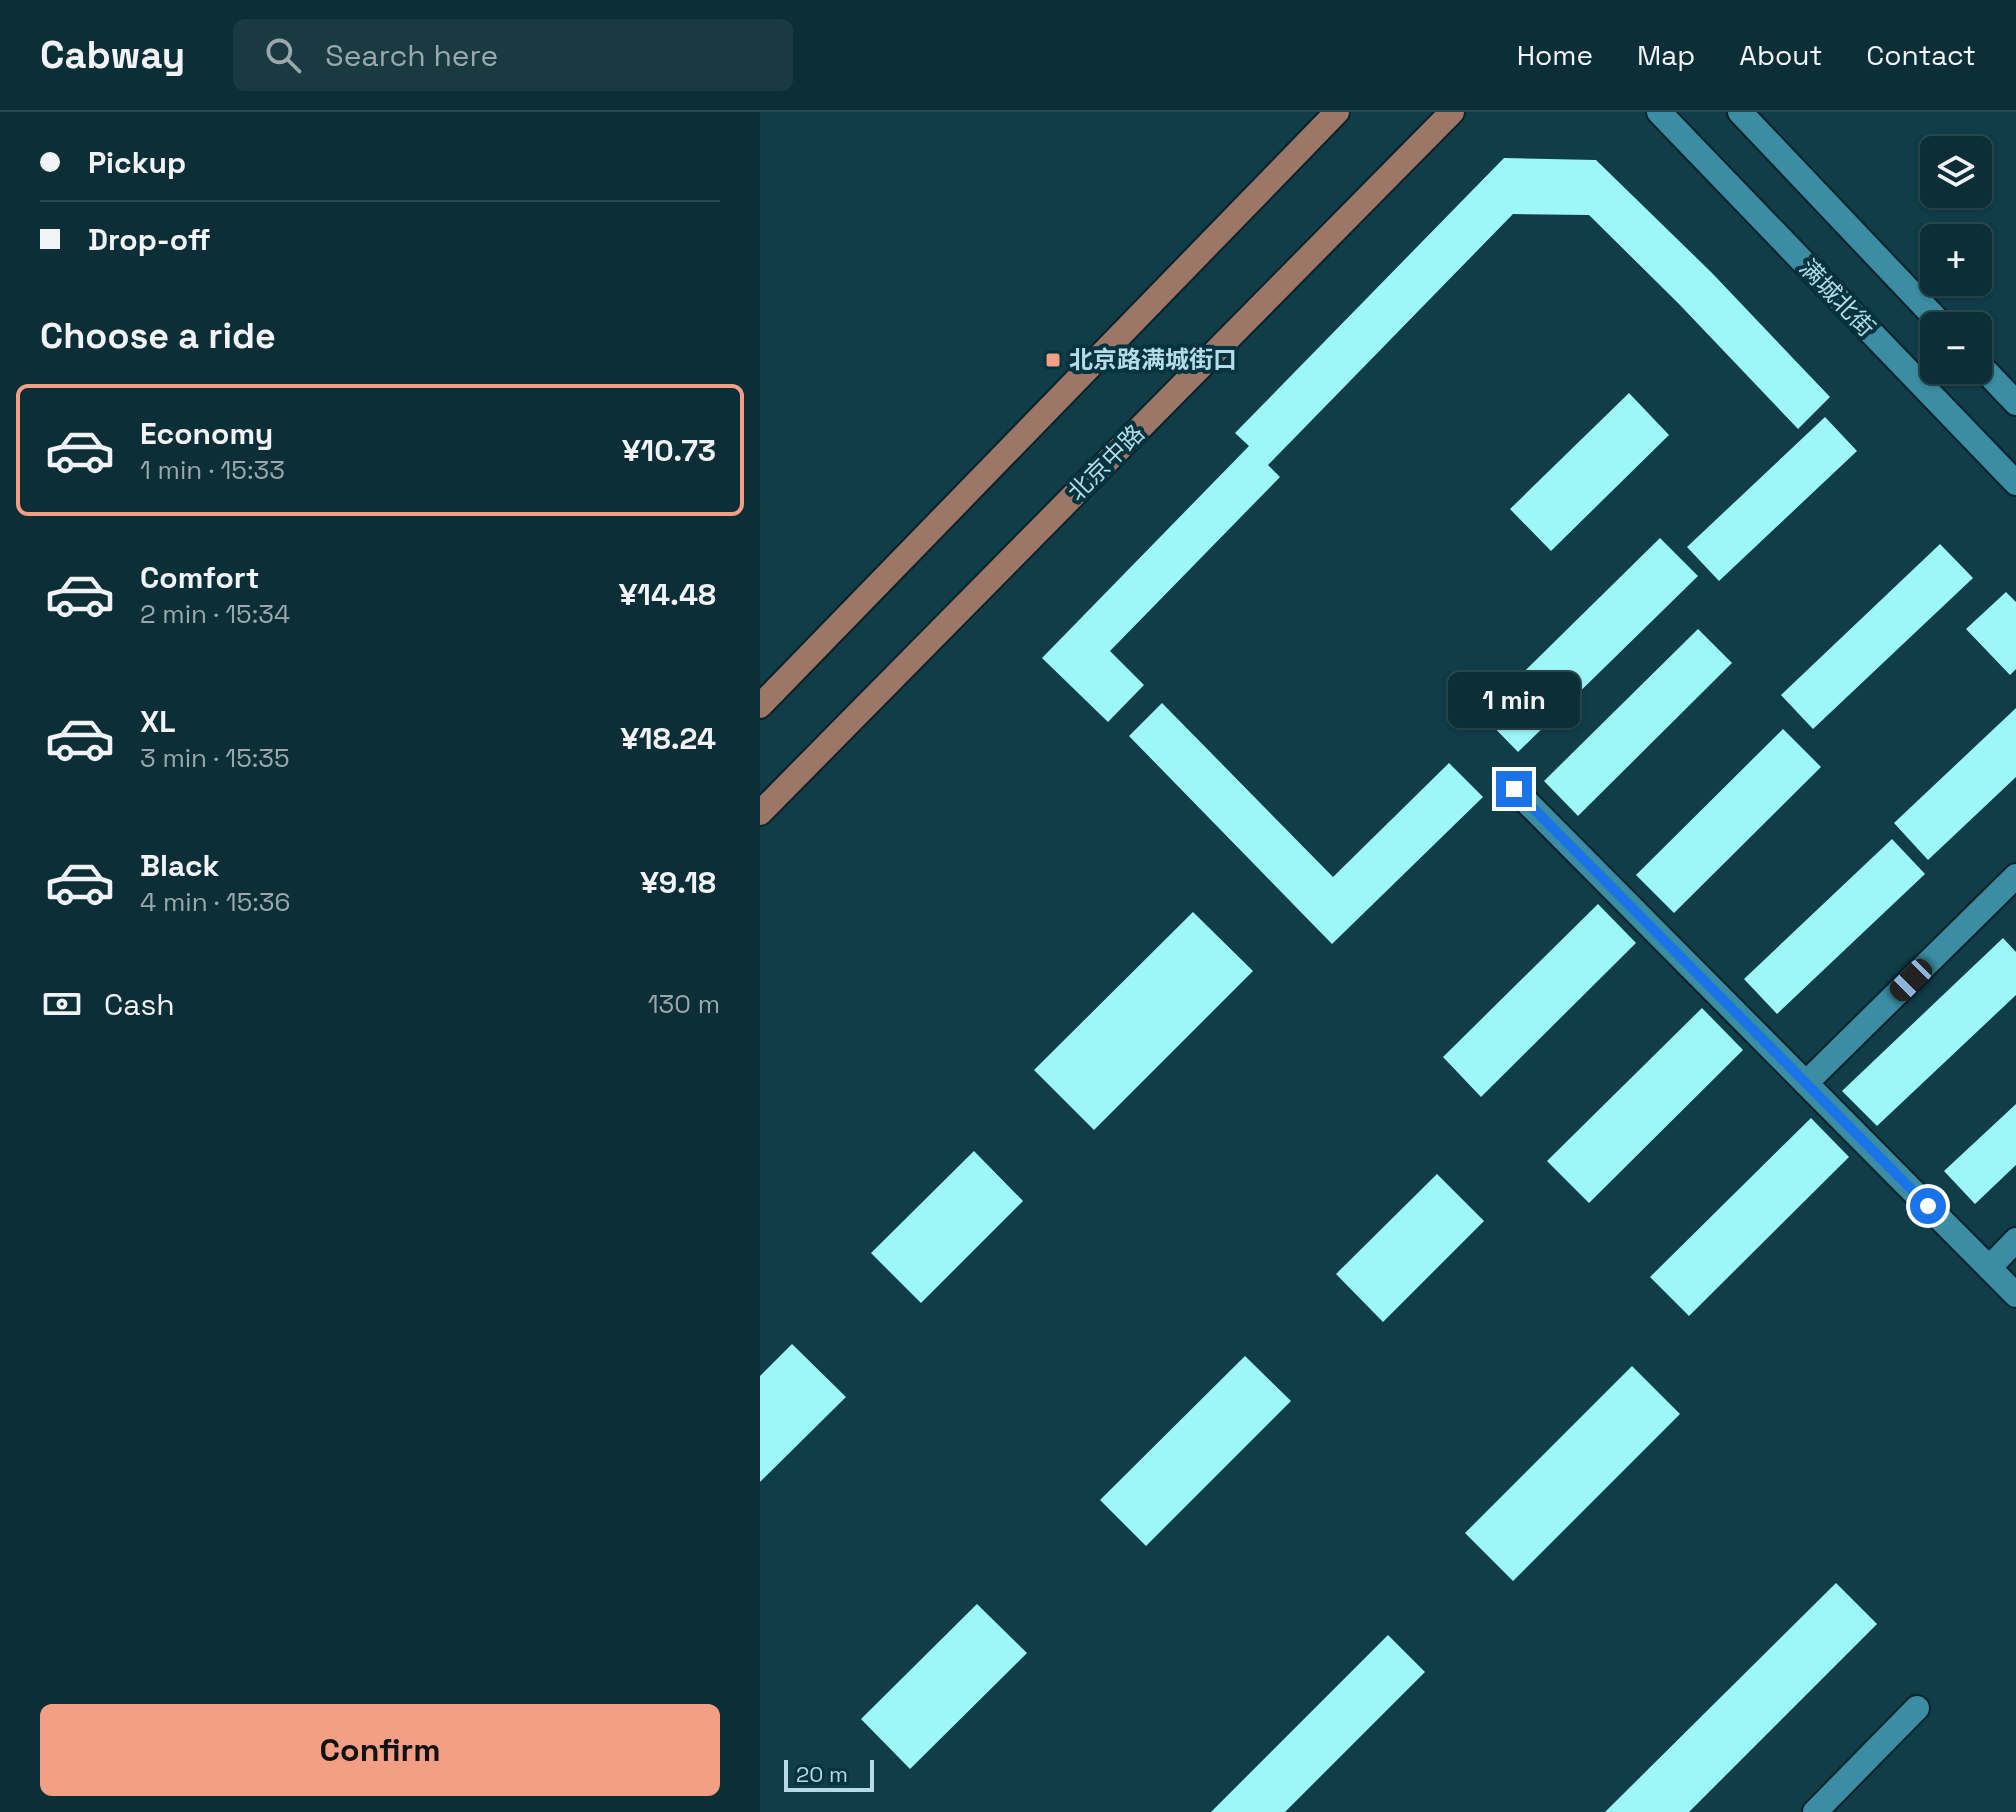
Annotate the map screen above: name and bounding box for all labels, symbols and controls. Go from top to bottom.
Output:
search box [233,19,793,91]
text: Cabway [40,31,185,79]
icon: search [261,33,305,77]
text: Search here [325,36,498,75]
text: Home [1517,37,1593,73]
text: Map [1637,37,1695,73]
text: About [1739,37,1822,73]
text: Contact [1866,37,1976,73]
map controls [1920,136,1992,384]
button: layers [1920,136,1992,208]
text: Pickup [88,143,186,182]
text: Drop-off [88,220,211,259]
button: + [1920,224,1992,296]
street label: 满城北街 [1793,252,1882,343]
button: − [1920,312,1992,384]
text: Choose a ride [40,313,276,359]
place label: 北京路满城街口 [1069,344,1237,375]
marker: 北京路满城街口 [1044,351,1062,369]
icon: car [44,414,116,486]
text: Economy [140,414,273,453]
street label: 北京中路 [1061,418,1151,508]
text: ¥10.73 [622,431,716,470]
text: 1 min · 15:33 [140,453,285,487]
icon: car [44,558,116,630]
text: Comfort [140,558,259,597]
text: ¥14.48 [619,575,716,614]
text: 2 min · 15:34 [140,597,290,631]
callout: 1 min [1448,673,1580,729]
text: 1 min [1482,683,1546,717]
icon: car [44,702,116,774]
text: XL [140,702,176,741]
text: ¥18.24 [620,719,716,758]
text: 3 min · 15:35 [140,741,290,775]
route end [1496,771,1532,807]
icon: car [44,846,116,918]
text: Black [140,846,219,885]
text: ¥9.18 [640,863,716,902]
text: 4 min · 15:36 [140,885,290,919]
car [1886,955,1936,1005]
icon: cash [40,982,84,1026]
text: Cash [104,985,175,1024]
text: 130 m [648,987,720,1021]
route start [1910,1188,1946,1224]
button: Confirm [40,1704,720,1796]
scale bar [784,1756,874,1792]
text: 20 m [796,1760,848,1788]

